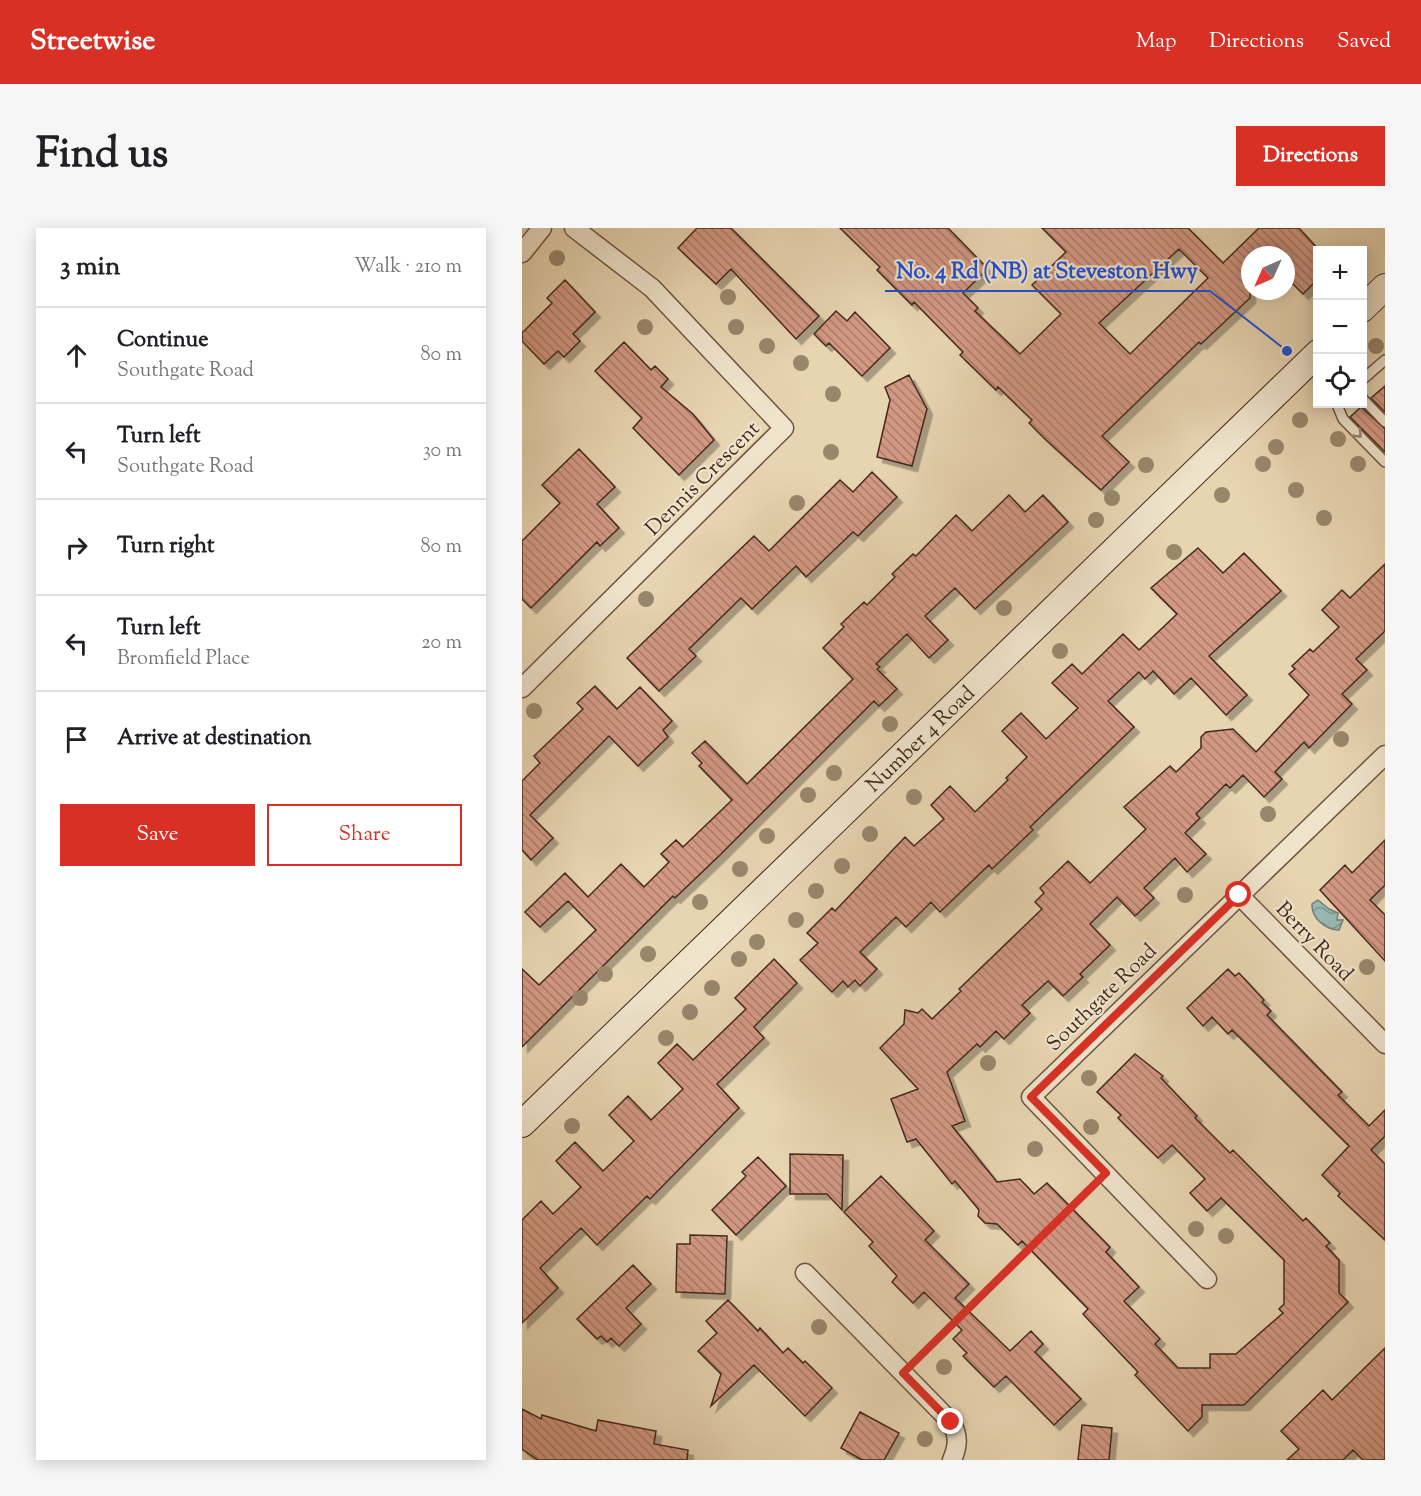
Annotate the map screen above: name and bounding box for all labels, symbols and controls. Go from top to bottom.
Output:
text: Streetwise [30,22,155,62]
text: Map [1136,27,1176,57]
text: Directions [1209,27,1304,57]
text: Saved [1337,27,1391,57]
text: Find us [36,126,168,186]
button: Directions [1236,126,1385,186]
north arrow [1241,246,1295,300]
map controls [1313,246,1367,408]
button: + [1313,246,1367,300]
text: 3 min [60,249,120,286]
callout: No. 4 Rd (NB) at Steveston Hwy [885,251,1210,291]
text: Walk · 210 m [354,253,462,282]
text: No. 4 Rd (NB) at Steveston Hwy [896,257,1198,289]
button: − [1313,300,1367,354]
text: Continue [117,325,208,357]
icon: ahead [60,339,93,372]
text: 80 m [421,341,462,370]
button: locate [1313,354,1367,408]
text: Southgate Road [117,357,254,386]
street label: Dennis Crescent [639,415,767,543]
text: Turn left [117,421,200,453]
one-way arrow [1351,427,1362,438]
icon: left [60,435,93,468]
text: 30 m [423,437,462,466]
text: Southgate Road [117,453,254,482]
icon: right [60,531,93,564]
text: Turn right [117,531,214,563]
text: 80 m [421,533,462,562]
text: Turn left [117,613,200,645]
icon: left [60,627,93,660]
text: 20 m [421,629,462,658]
text: Bromfield Place [117,645,250,674]
street label: Number 4 Road [860,680,983,800]
icon: arrive [60,723,93,756]
text: Arrive at destination [117,723,312,755]
button: Save [60,804,255,866]
button: Share [267,804,462,866]
route start [1225,881,1251,907]
street label: Berry Road [1268,896,1359,989]
street label: Southgate Road [1040,938,1165,1059]
route end [937,1408,963,1434]

